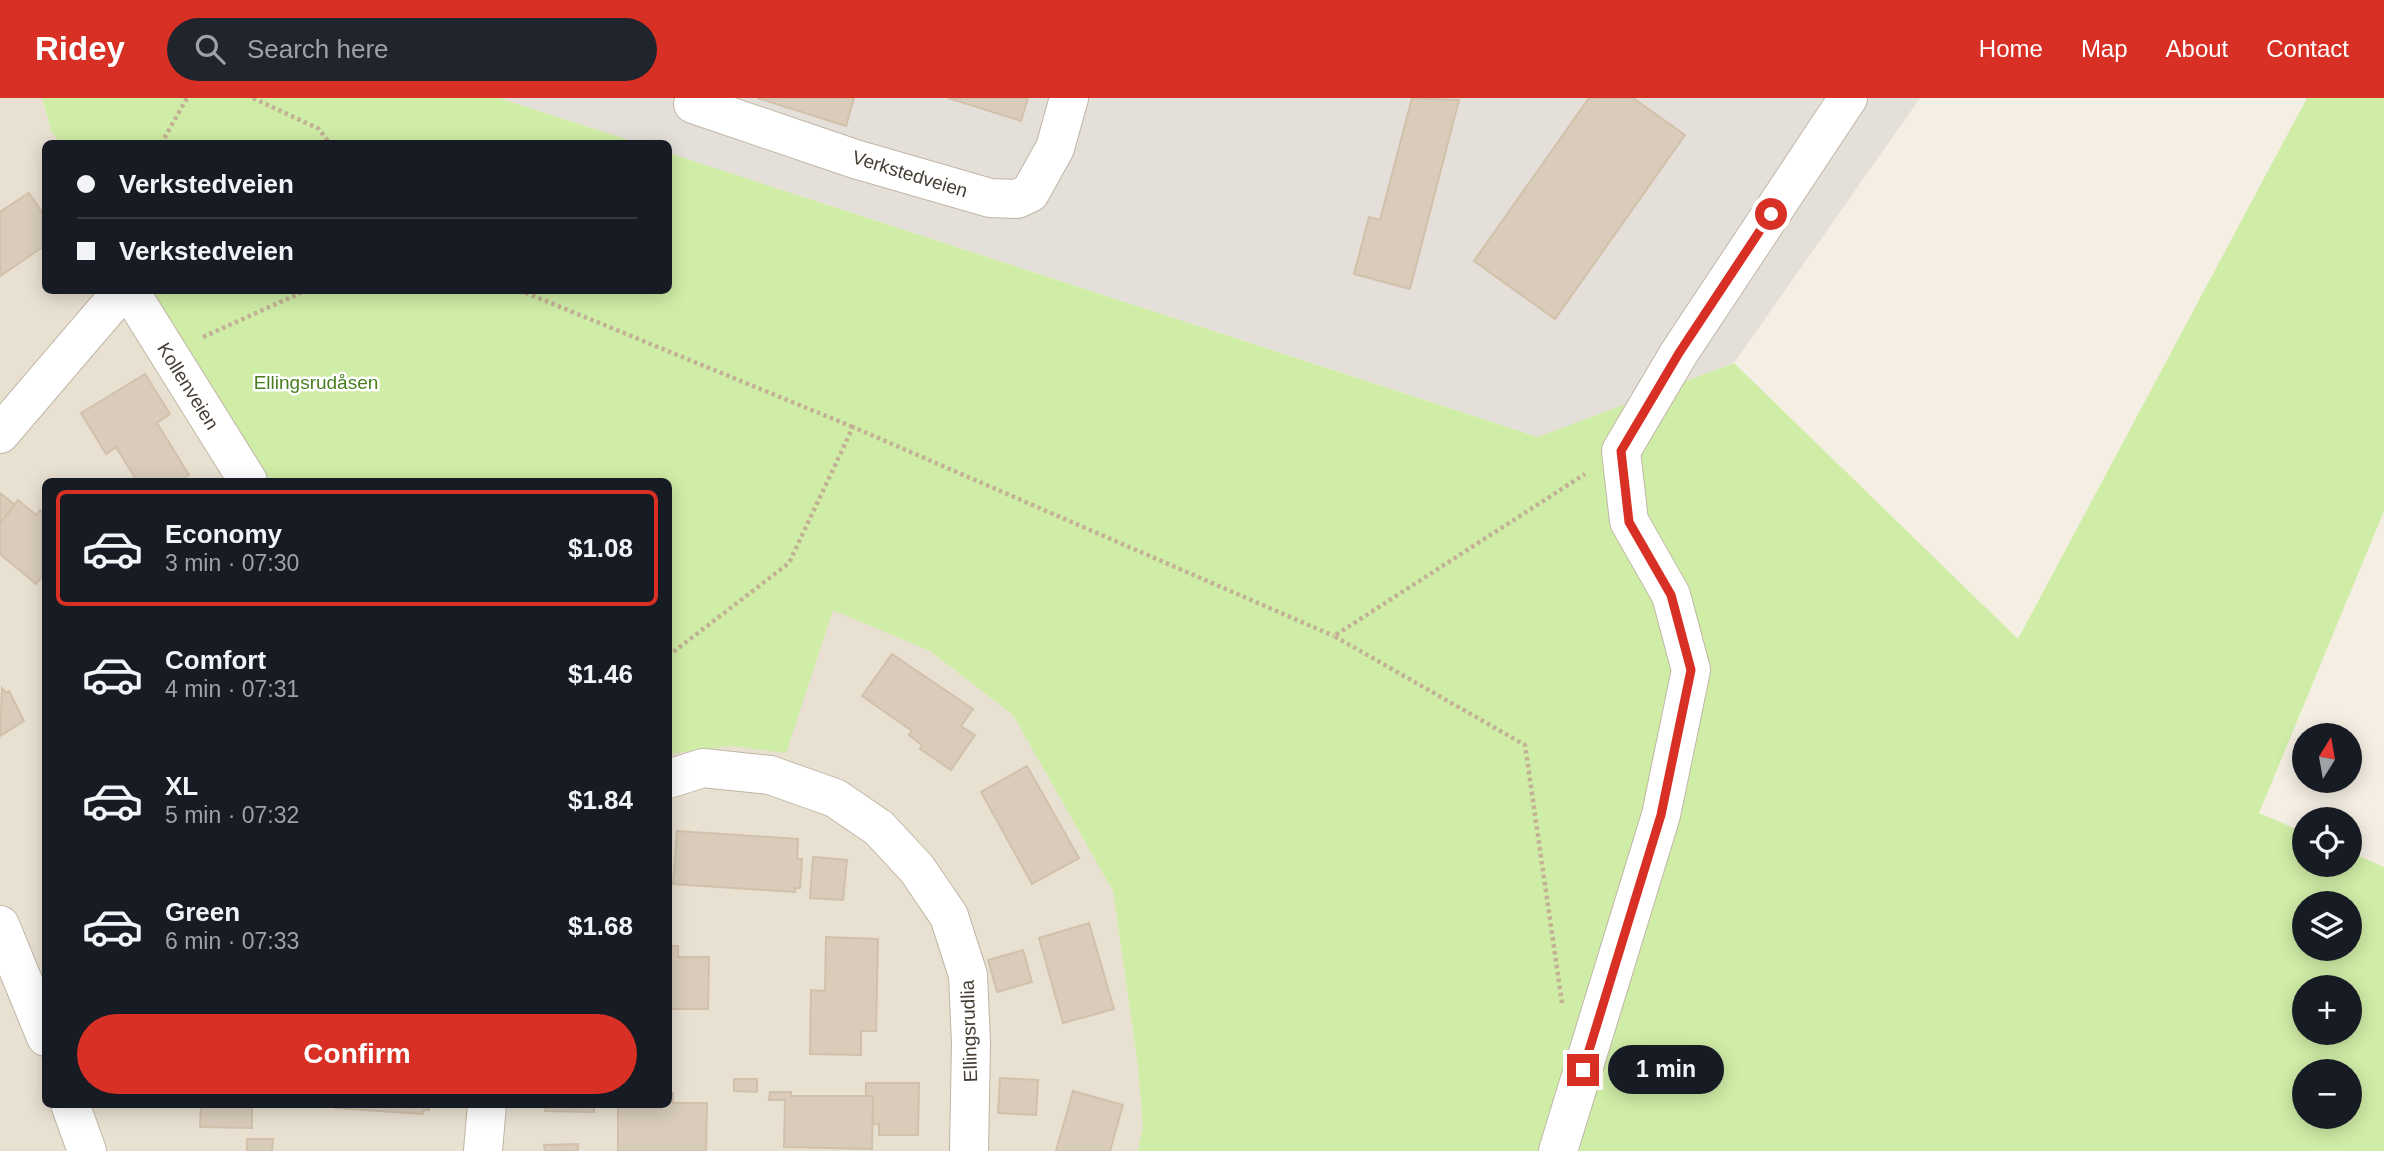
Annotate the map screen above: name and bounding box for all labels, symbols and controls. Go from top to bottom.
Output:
search box [167,18,657,81]
text: Ridey [35,30,125,67]
icon: search [191,30,229,68]
text: Search here [247,34,389,64]
text: Home [1979,35,2043,62]
text: Map [2081,35,2128,62]
text: About [2166,35,2228,62]
text: Contact [2266,35,2349,62]
street label: Verkstedveien [850,147,970,201]
text: Verkstedveien [119,169,294,199]
route start [1755,198,1787,230]
text: Verkstedveien [119,236,294,266]
street label: Kollenveien [153,339,223,433]
park label: Ellingsrudåsen [254,372,378,393]
icon: car [81,517,144,580]
text: Economy [165,519,282,549]
text: $1.08 [568,533,633,563]
text: 3 min · 07:30 [165,550,299,576]
icon: car [81,643,144,706]
text: Comfort [165,645,266,675]
text: $1.46 [568,659,633,689]
text: 4 min · 07:31 [165,676,299,702]
north arrow [2292,723,2362,793]
map controls [2292,723,2362,1129]
icon: car [81,769,144,832]
text: XL [165,771,198,801]
text: $1.84 [568,785,633,815]
text: 5 min · 07:32 [165,802,299,828]
button: locate [2292,807,2362,877]
button: layers [2292,891,2362,961]
icon: car [81,895,144,958]
text: Green [165,897,240,927]
text: $1.68 [568,911,633,941]
text: 6 min · 07:33 [165,928,299,954]
button: + [2292,975,2362,1045]
street label: Ellingsrudlia [957,979,981,1083]
button: Confirm [77,1014,637,1094]
callout: 1 min [1608,1046,1723,1094]
route end [1567,1054,1599,1086]
text: 1 min [1636,1056,1696,1082]
button: − [2292,1059,2362,1129]

